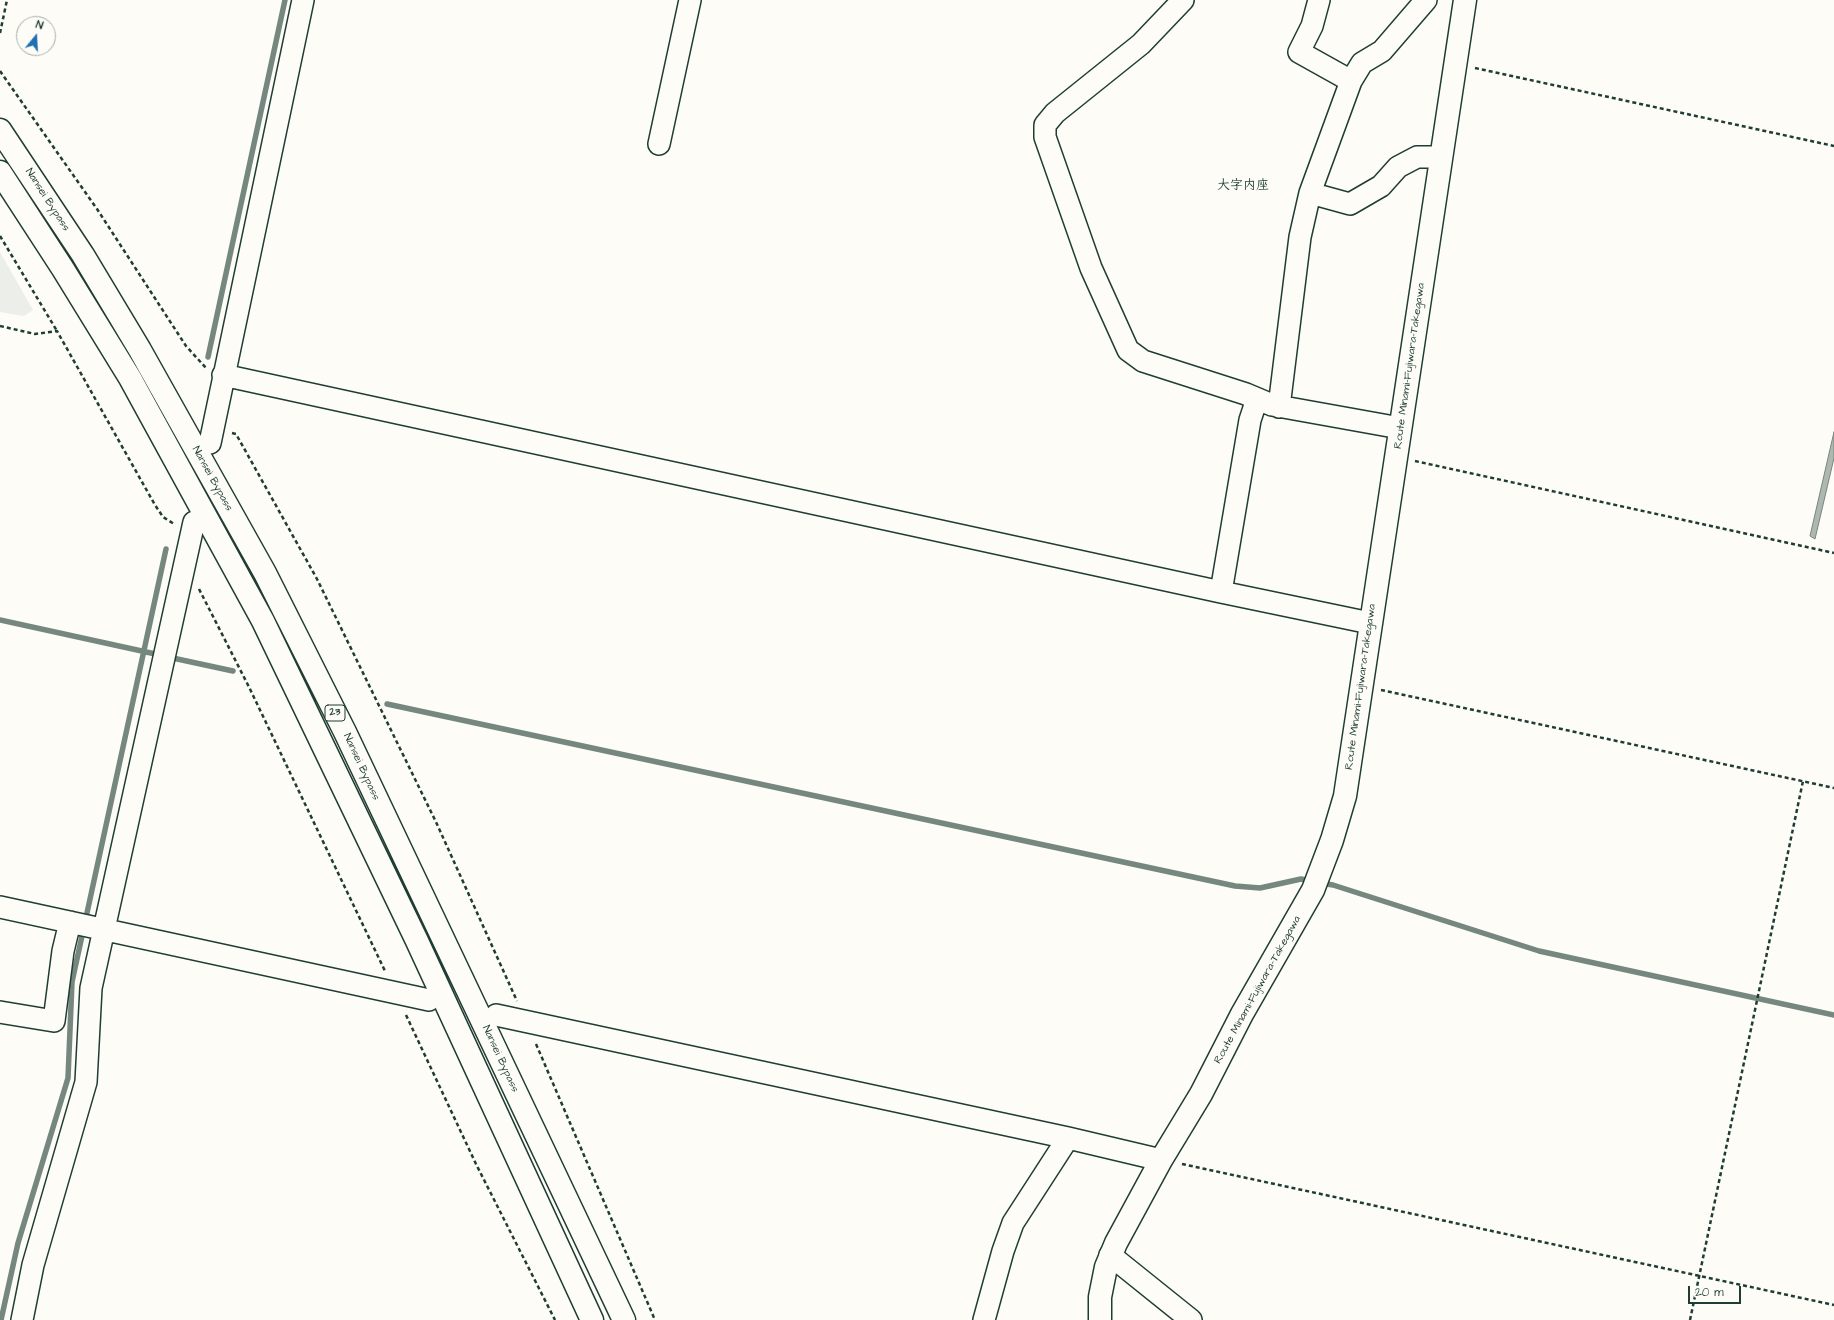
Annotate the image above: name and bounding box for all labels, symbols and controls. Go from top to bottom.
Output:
north arrow [16,16,56,56]
text: N [34,17,45,33]
street label: Nansei Bypass [22,166,72,234]
district label: 大字内座 [1217,178,1269,194]
street label: Route Minami-Fujiwara-Takegawa [1392,282,1428,450]
street label: Nansei Bypass [189,444,235,514]
street label: Route Minami-Fujiwara-Takegawa [1343,603,1379,771]
road number: 23 [325,705,345,721]
street label: Nansei Bypass [340,732,382,802]
street label: Route Minami-Fujiwara-Takegawa [1212,914,1304,1066]
street label: Nansei Bypass [479,1024,521,1094]
scale bar [1690,1278,1743,1304]
text: 20 m [1695,1284,1724,1301]

